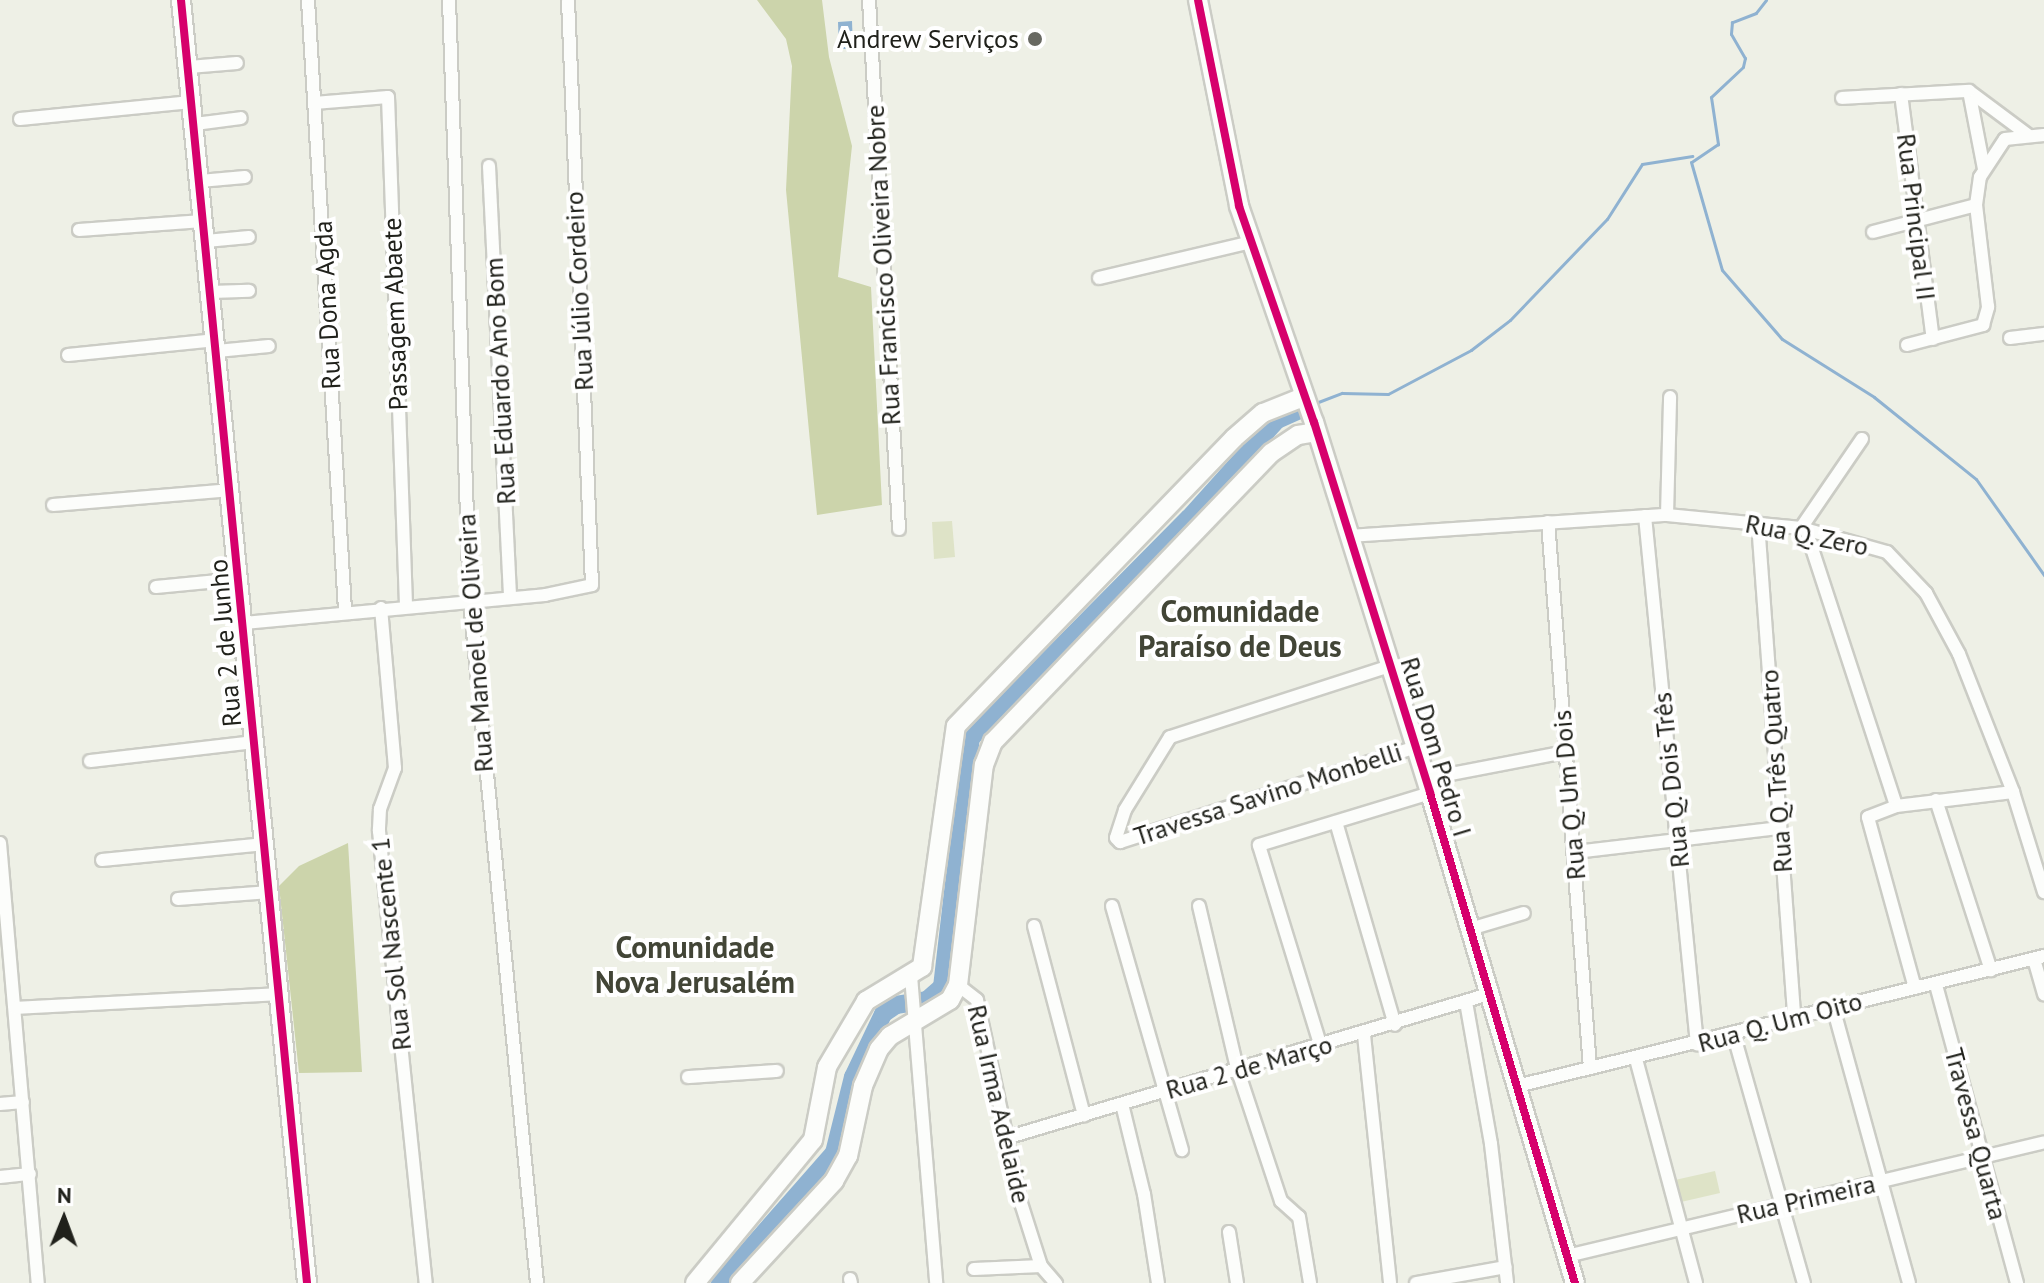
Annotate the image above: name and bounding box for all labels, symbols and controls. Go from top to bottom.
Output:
place label: Andrew Serviços [836,23,1019,55]
marker: Andrew Serviços [1026,30,1044,48]
street label: Rua Francisco Oliveira Nobre [859,104,907,426]
street label: Rua Principal II [1890,132,1942,302]
street label: Rua Júlio Cordeiro [558,190,600,392]
street label: Passagem Abaete [376,217,414,411]
street label: Rua Dona Agda [307,219,347,391]
street label: Rua Eduardo Ano Bom [478,256,522,506]
street label: Rua Q. Zero [1741,508,1873,562]
street label: Rua Manoel de Oliveira [450,513,500,773]
street label: Rua 2 de Junho [202,558,248,728]
district label: Comunidade Paraíso de Deus [1138,593,1342,664]
street label: Rua Dom Pedro I [1394,653,1478,841]
street label: Rua Q. Três Quatro [1753,667,1799,875]
street label: Rua Q. Dois Três [1646,689,1696,871]
street label: Rua Q. Um Dois [1546,708,1592,882]
street label: Travessa Savino Monbelli [1130,736,1406,852]
street label: Rua Sol Nascente 1 [364,836,418,1052]
district label: Comunidade Nova Jerusalém [595,929,795,1000]
street label: Rua Q. Um Oito [1693,985,1867,1059]
street label: Rua Irma Adelaide [961,1001,1037,1207]
street label: Rua 2 de Março [1162,1028,1336,1106]
street label: Travessa Quarta [1938,1045,2014,1223]
street label: Rua Primeira [1734,1168,1878,1230]
north arrow [24,1179,104,1259]
text: N [57,1181,72,1209]

